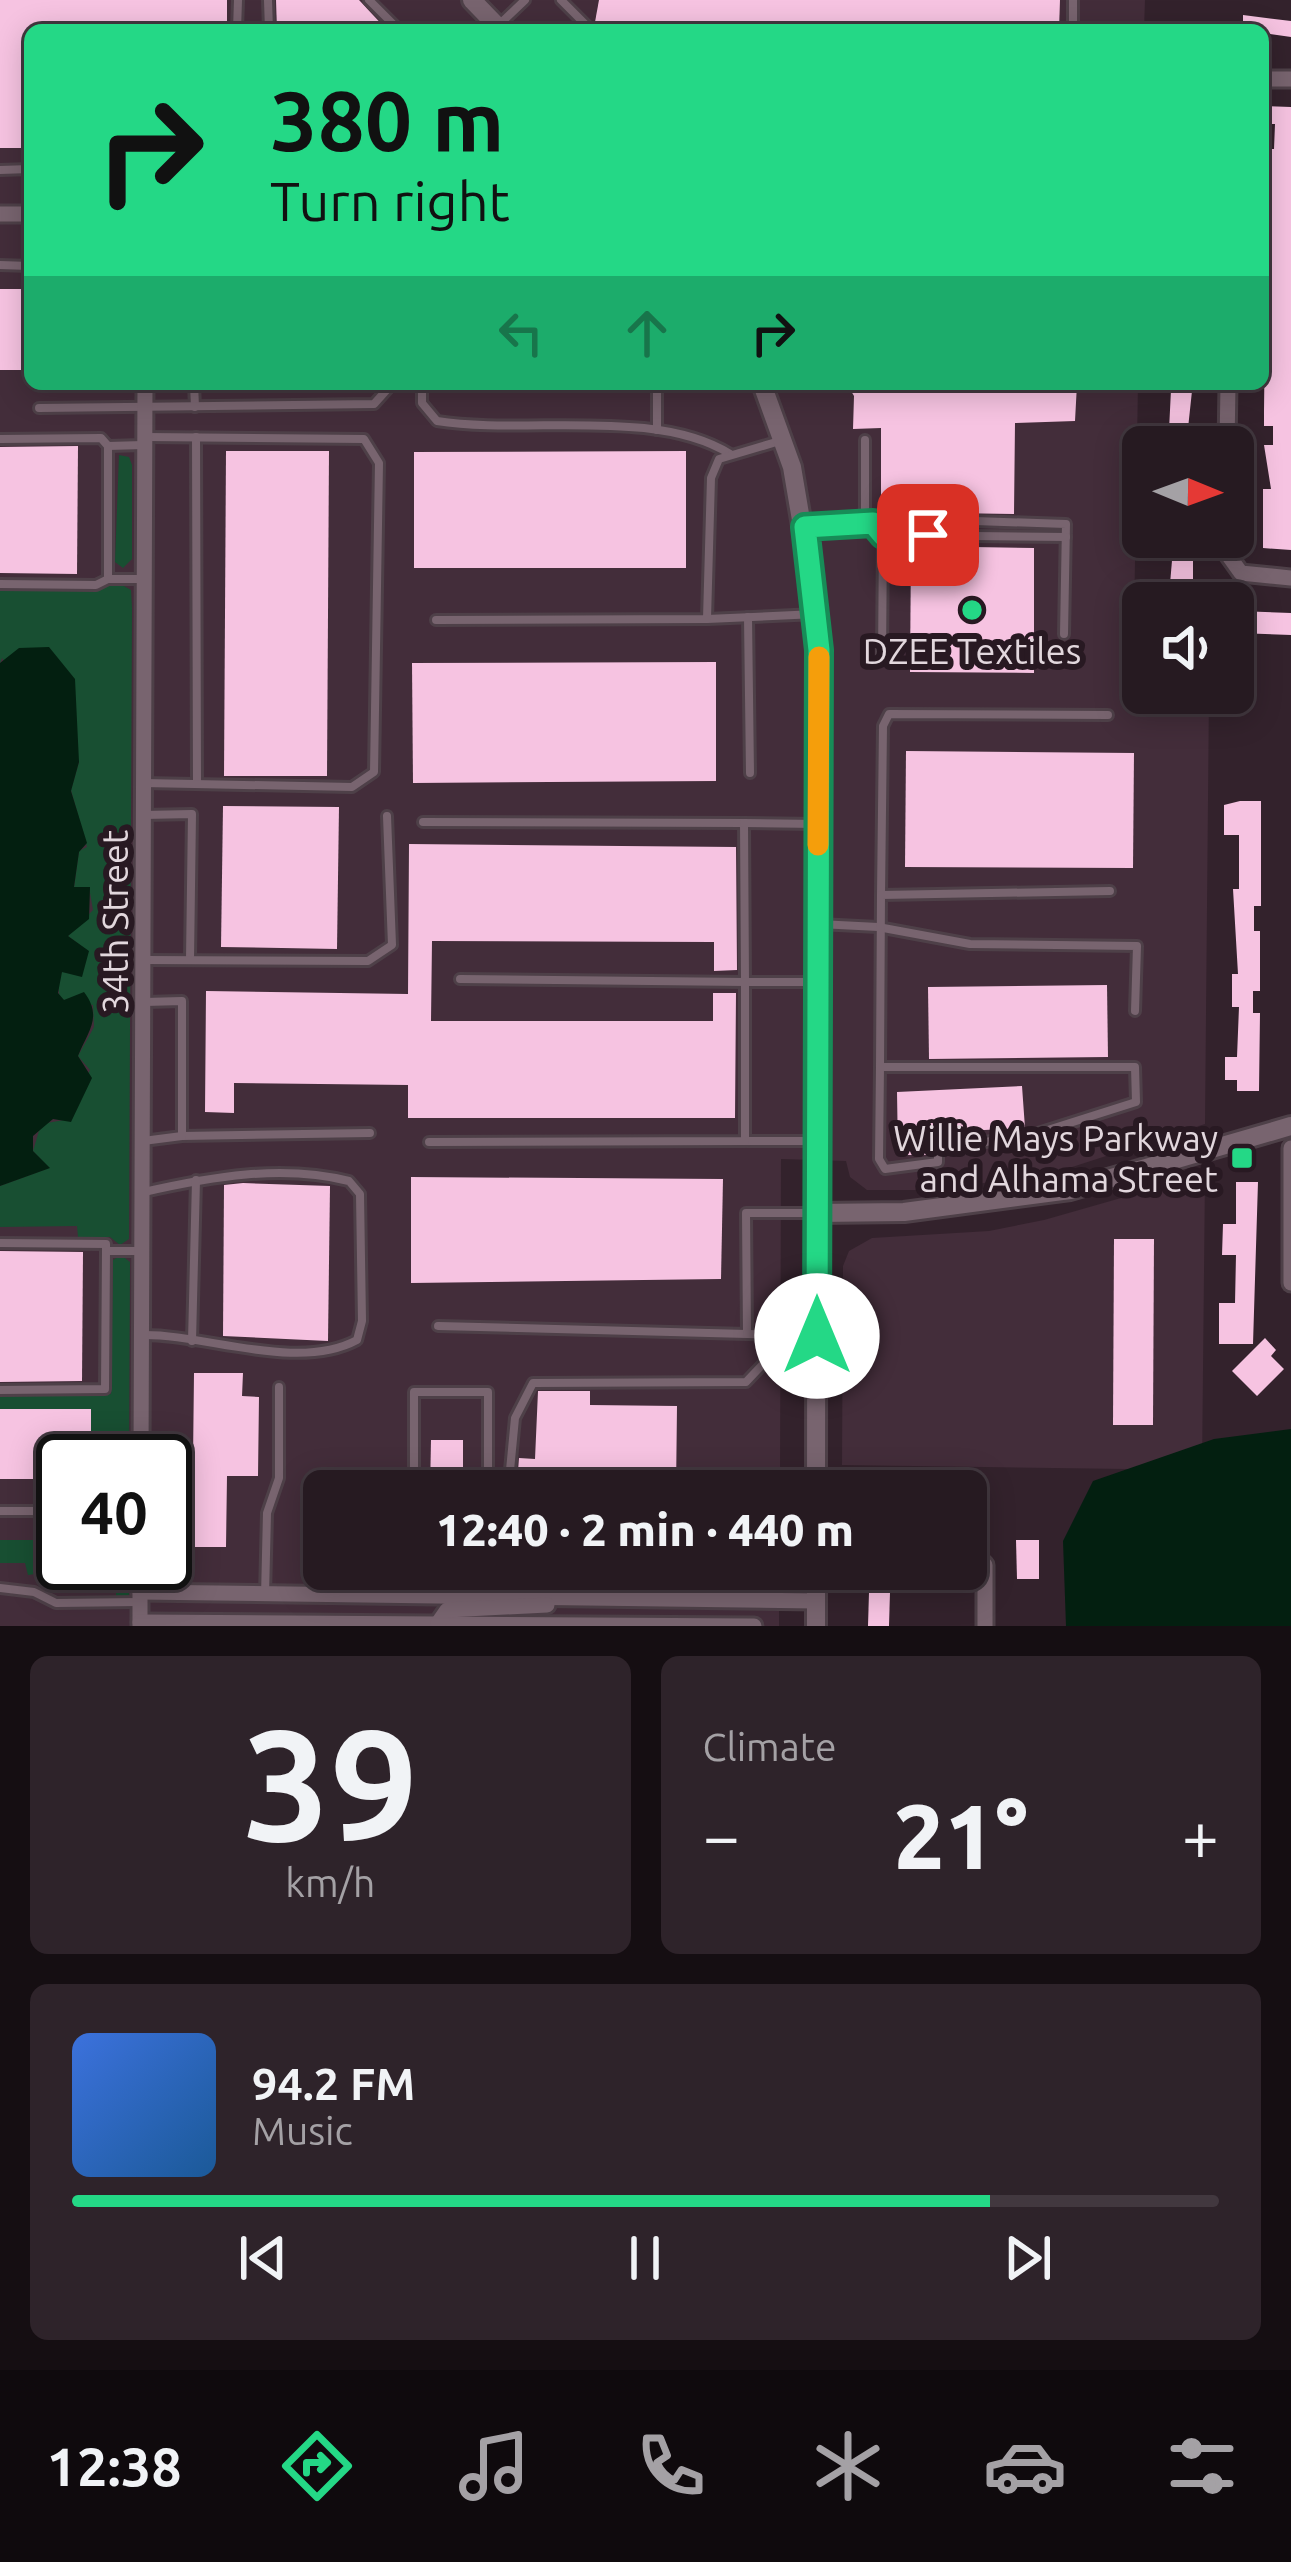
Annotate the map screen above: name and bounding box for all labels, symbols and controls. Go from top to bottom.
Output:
icon: right [72,72,228,228]
text: 380 m [270,73,504,167]
text: Turn right [270,171,510,231]
icon: left [488,300,554,366]
icon: ahead [614,300,680,366]
icon: right [740,300,806,366]
north arrow [1122,426,1254,558]
map controls [1122,426,1254,714]
pin [877,484,979,586]
icon: arrive [895,502,961,568]
button: sound [1122,582,1254,714]
marker: DZEE Textiles [959,597,985,623]
place label: DZEE Textiles [863,630,1081,671]
street label: 34th Street [94,830,135,1014]
place label: Willie Mays Parkway and Alhama Street [893,1117,1218,1199]
marker: Willie Mays Parkway and Alhama Street [1229,1145,1255,1171]
position arrow [754,1273,880,1399]
speed limit sign: 40 [36,1434,192,1590]
text: 12:40 · 2 min · 440 m [436,1504,854,1555]
text: 39 [242,1696,418,1870]
text: Climate [703,1725,837,1768]
text: 21° [894,1785,1028,1886]
text: − [703,1798,740,1872]
text: + [1182,1798,1219,1872]
text: km/h [285,1861,375,1904]
text: 94.2 FM [252,2058,415,2109]
text: Music [252,2109,353,2152]
icon: previous [230,2225,296,2291]
icon: pause [612,2225,678,2291]
icon: next [995,2225,1061,2291]
icon: directions [275,2424,359,2508]
icon: music [452,2424,536,2508]
icon: phone [629,2424,713,2508]
icon: climate [806,2424,890,2508]
icon: car [983,2424,1067,2508]
icon: filters [1160,2424,1244,2508]
text: 12:38 [47,2436,182,2496]

